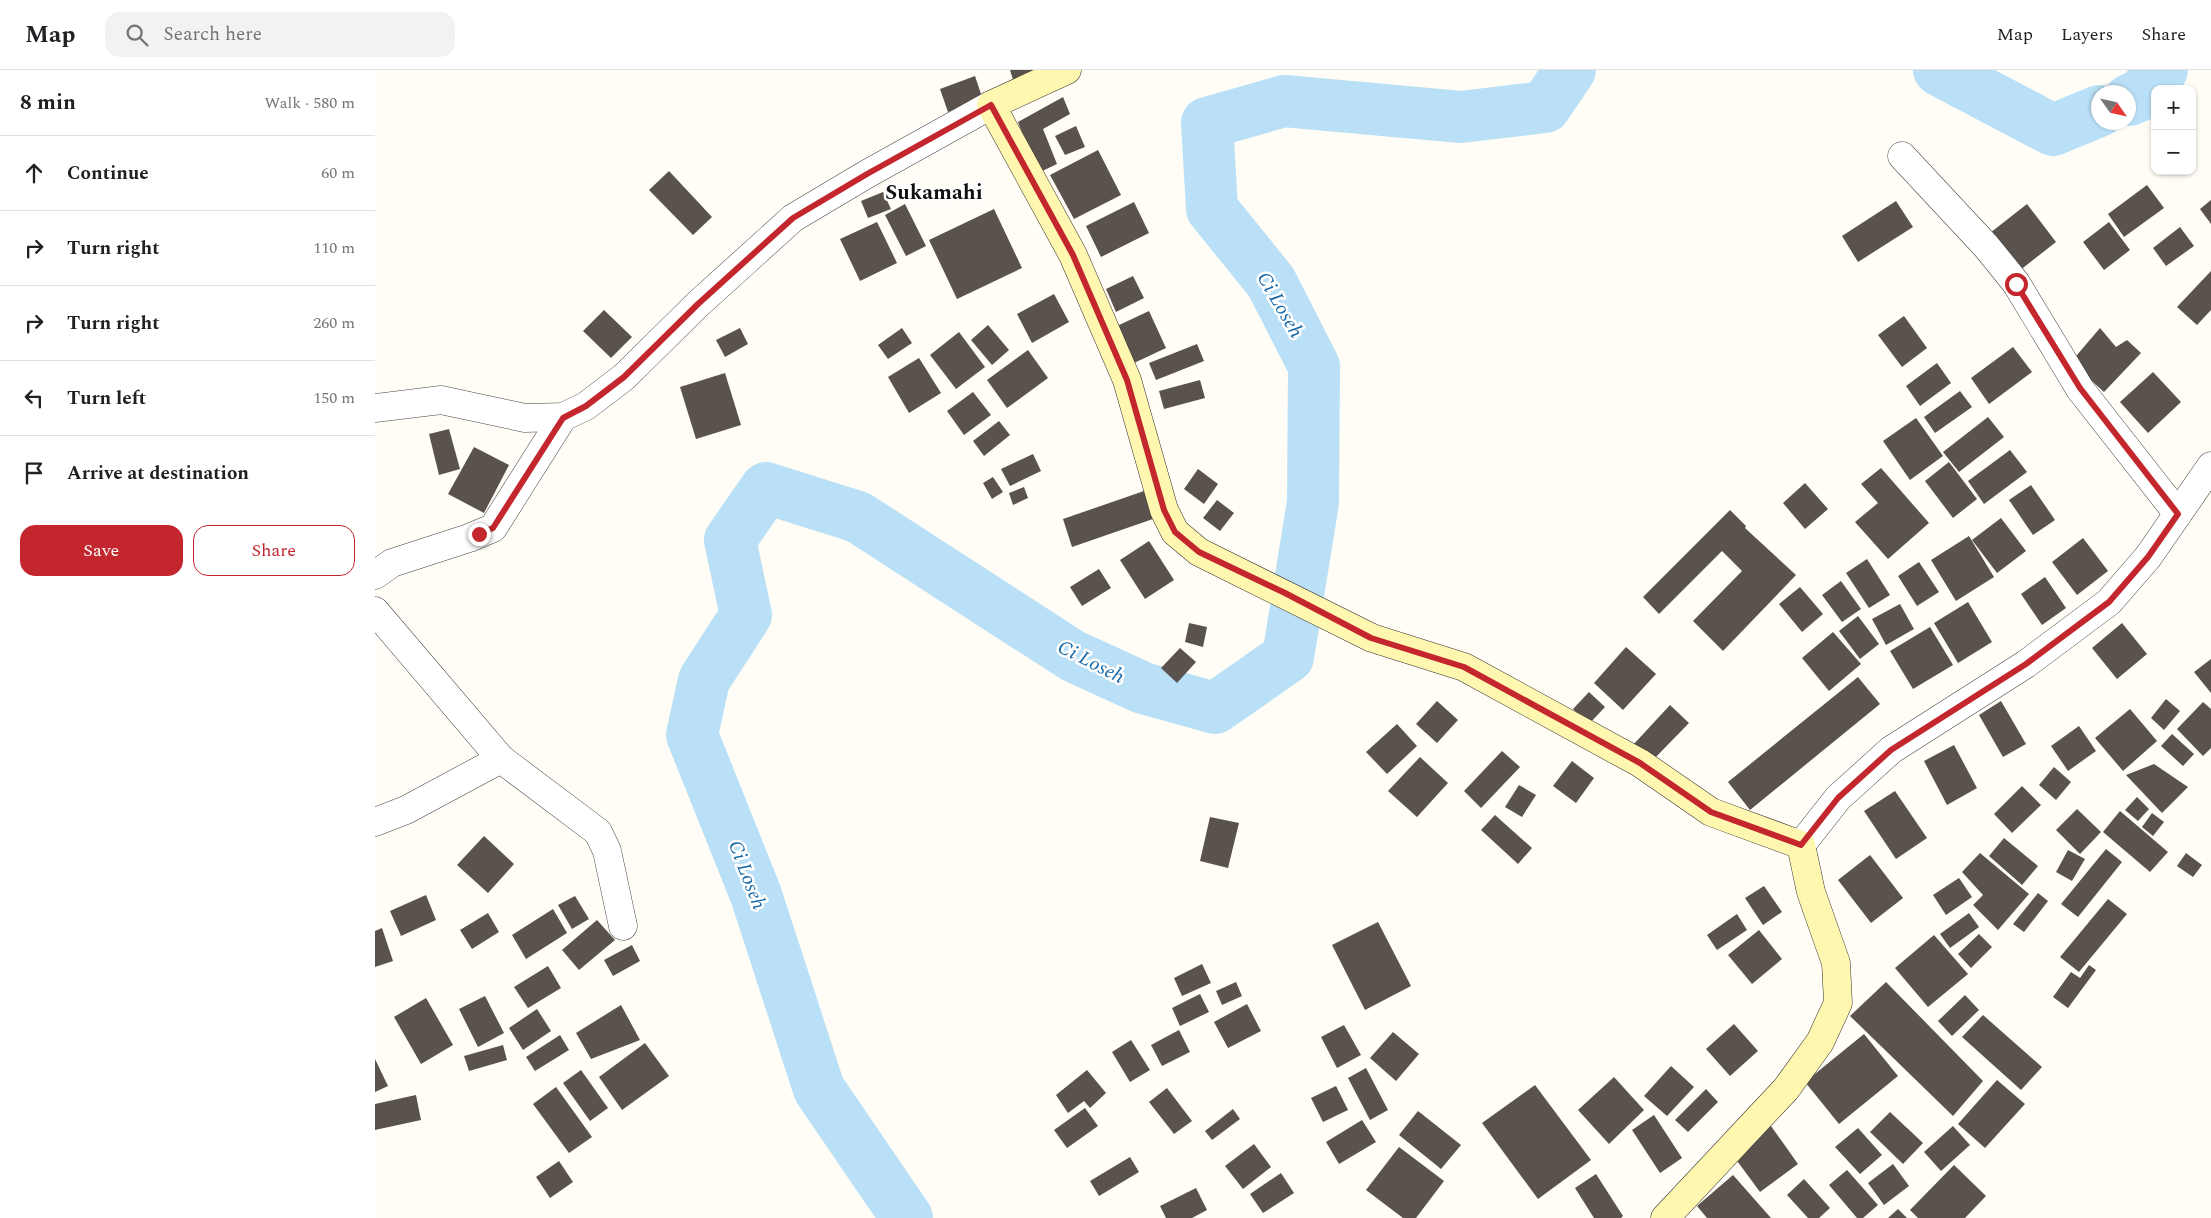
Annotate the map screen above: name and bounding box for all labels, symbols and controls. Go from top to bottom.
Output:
search box [105,12,455,57]
text: Map [25,17,75,53]
text: Search here [163,20,262,49]
icon: search [123,21,151,49]
text: Map [1997,21,2033,48]
text: Layers [2061,21,2113,48]
text: Share [2141,21,2186,48]
north arrow [2091,85,2136,130]
map controls [2151,85,2196,175]
button: + [2151,85,2196,130]
text: 8 min [20,87,76,119]
text: Walk · 580 m [264,91,355,115]
button: − [2151,130,2196,175]
icon: ahead [20,159,48,187]
text: Continue [67,159,149,188]
text: 60 m [321,161,355,185]
district label: Sukamahi [885,177,983,209]
icon: right [20,234,48,262]
text: Turn right [67,234,160,263]
text: 110 m [313,236,355,260]
water label: Ci Loseh [1249,266,1311,344]
route start [2005,273,2028,296]
icon: right [20,309,48,337]
text: Turn right [67,309,160,338]
text: 260 m [313,311,355,335]
icon: left [20,384,48,412]
text: Turn left [67,384,146,413]
text: 150 m [313,386,355,410]
icon: arrive [20,459,48,487]
text: Arrive at destination [67,459,249,488]
route end [468,523,491,546]
button: Save [20,525,183,576]
button: Share [193,525,355,576]
water label: Ci Loseh [1052,632,1130,692]
water label: Ci Loseh [720,836,774,914]

